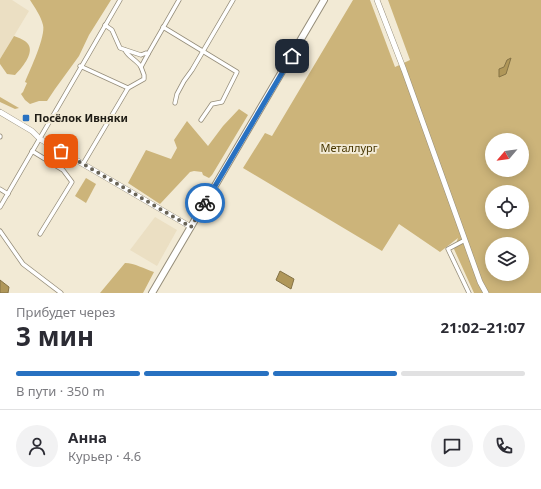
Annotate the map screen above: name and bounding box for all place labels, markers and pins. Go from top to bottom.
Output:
pin [275,39,309,73]
place label: Посёлок Ивняки [34,110,128,125]
marker: Посёлок Ивняки [21,113,31,123]
pin [44,134,78,168]

